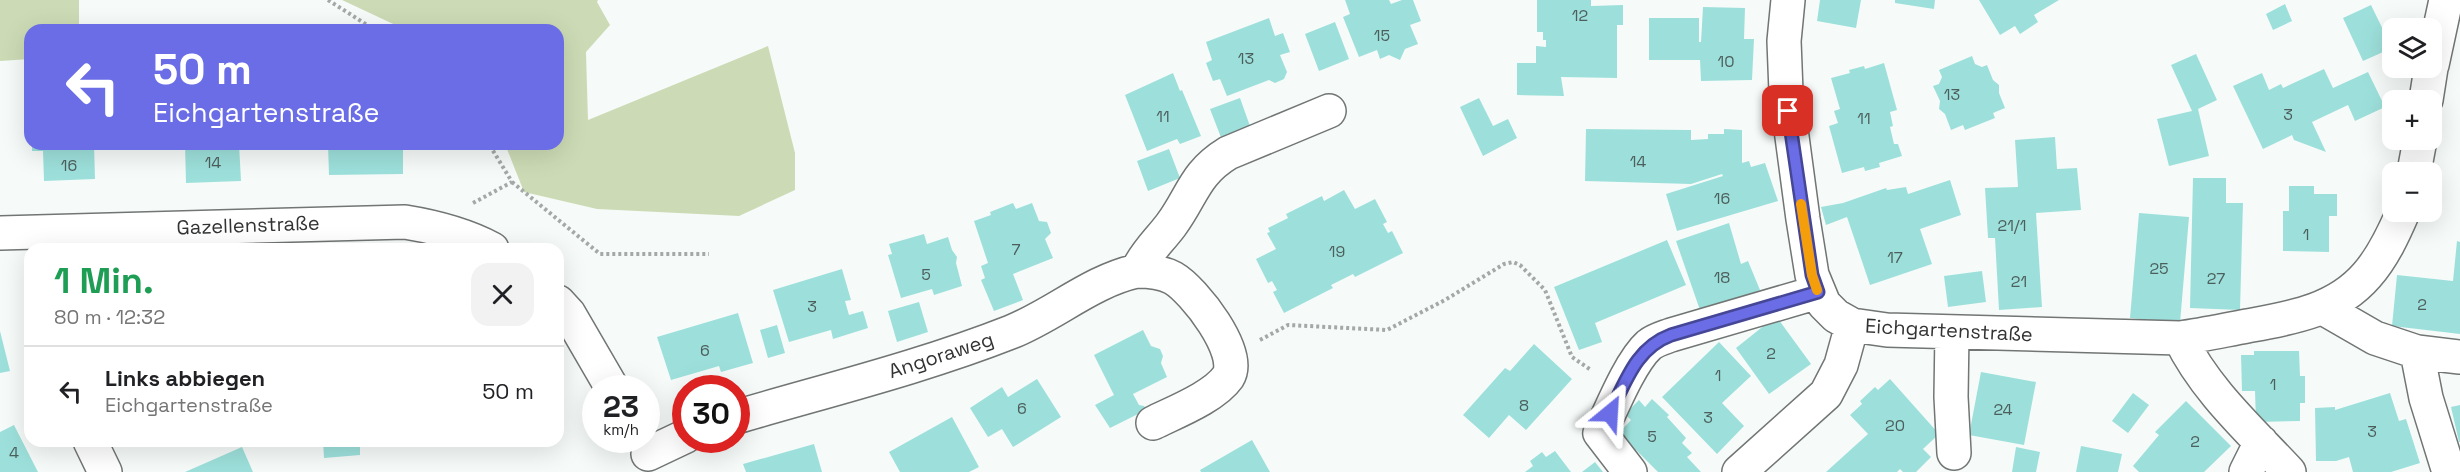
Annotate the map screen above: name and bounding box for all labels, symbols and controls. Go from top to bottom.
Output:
house number: 12 [1572,5,1588,26]
map controls [2382,18,2442,222]
button: layers [2382,18,2442,78]
house number: 15 [1374,25,1390,46]
text: 50 m [153,43,252,96]
icon: left [54,48,132,126]
house number: 13 [1238,48,1254,69]
house number: 10 [1718,51,1734,72]
house number: 13 [1944,84,1960,105]
pin [1762,85,1813,136]
button: + [2382,90,2442,150]
icon: arrive [1771,94,1804,127]
text: Eichgartenstraße [153,95,380,130]
house number: 3 [2283,104,2293,125]
house number: 11 [1156,106,1170,127]
house number: 11 [1857,108,1871,129]
house number: 14 [1630,151,1646,172]
house number: 14 [205,152,221,173]
house number: 16 [61,155,77,176]
button: − [2382,162,2442,222]
house number: 16 [1714,188,1730,209]
street label: Gazellenstraße [176,210,320,240]
house number: 21/1 [1998,215,2026,236]
house number: 1 [2303,224,2309,245]
house number: 7 [1011,239,1021,260]
house number: 19 [1329,241,1345,262]
house number: 17 [1887,247,1903,268]
text: 1 Min. [54,258,154,304]
house number: 25 [2149,258,2169,279]
button: close [471,263,534,326]
house number: 5 [921,264,931,285]
house number: 18 [1714,267,1730,288]
house number: 27 [2207,268,2225,289]
house number: 21 [2011,271,2027,292]
house number: 2 [2417,294,2427,315]
house number: 3 [807,296,817,317]
text: 80 m · 12:32 [54,304,165,330]
street label: Eichgartenstraße [1865,313,2033,347]
street label: Angoraweg [885,326,997,384]
house number: 6 [700,340,710,361]
house number: 2 [1766,343,1776,364]
text: Links abbiegen [105,364,265,392]
house number: 1 [1715,365,1721,386]
house number: 1 [2270,374,2276,395]
icon: left [54,375,87,408]
speed limit sign: 30 [672,375,750,453]
text: 50 m [482,377,534,405]
position arrow [1578,381,1642,445]
text: 23 [603,387,639,426]
text: Eichgartenstraße [105,392,273,418]
house number: 8 [1519,395,1529,416]
house number: 6 [1017,398,1027,419]
house number: 24 [1993,399,2013,420]
house number: 3 [1703,407,1713,428]
house number: 20 [1885,415,1905,436]
text: km/h [603,420,639,439]
house number: 3 [2367,421,2377,442]
house number: 5 [1647,426,1657,447]
house number: 2 [2190,431,2200,452]
house number: 4 [9,442,19,463]

